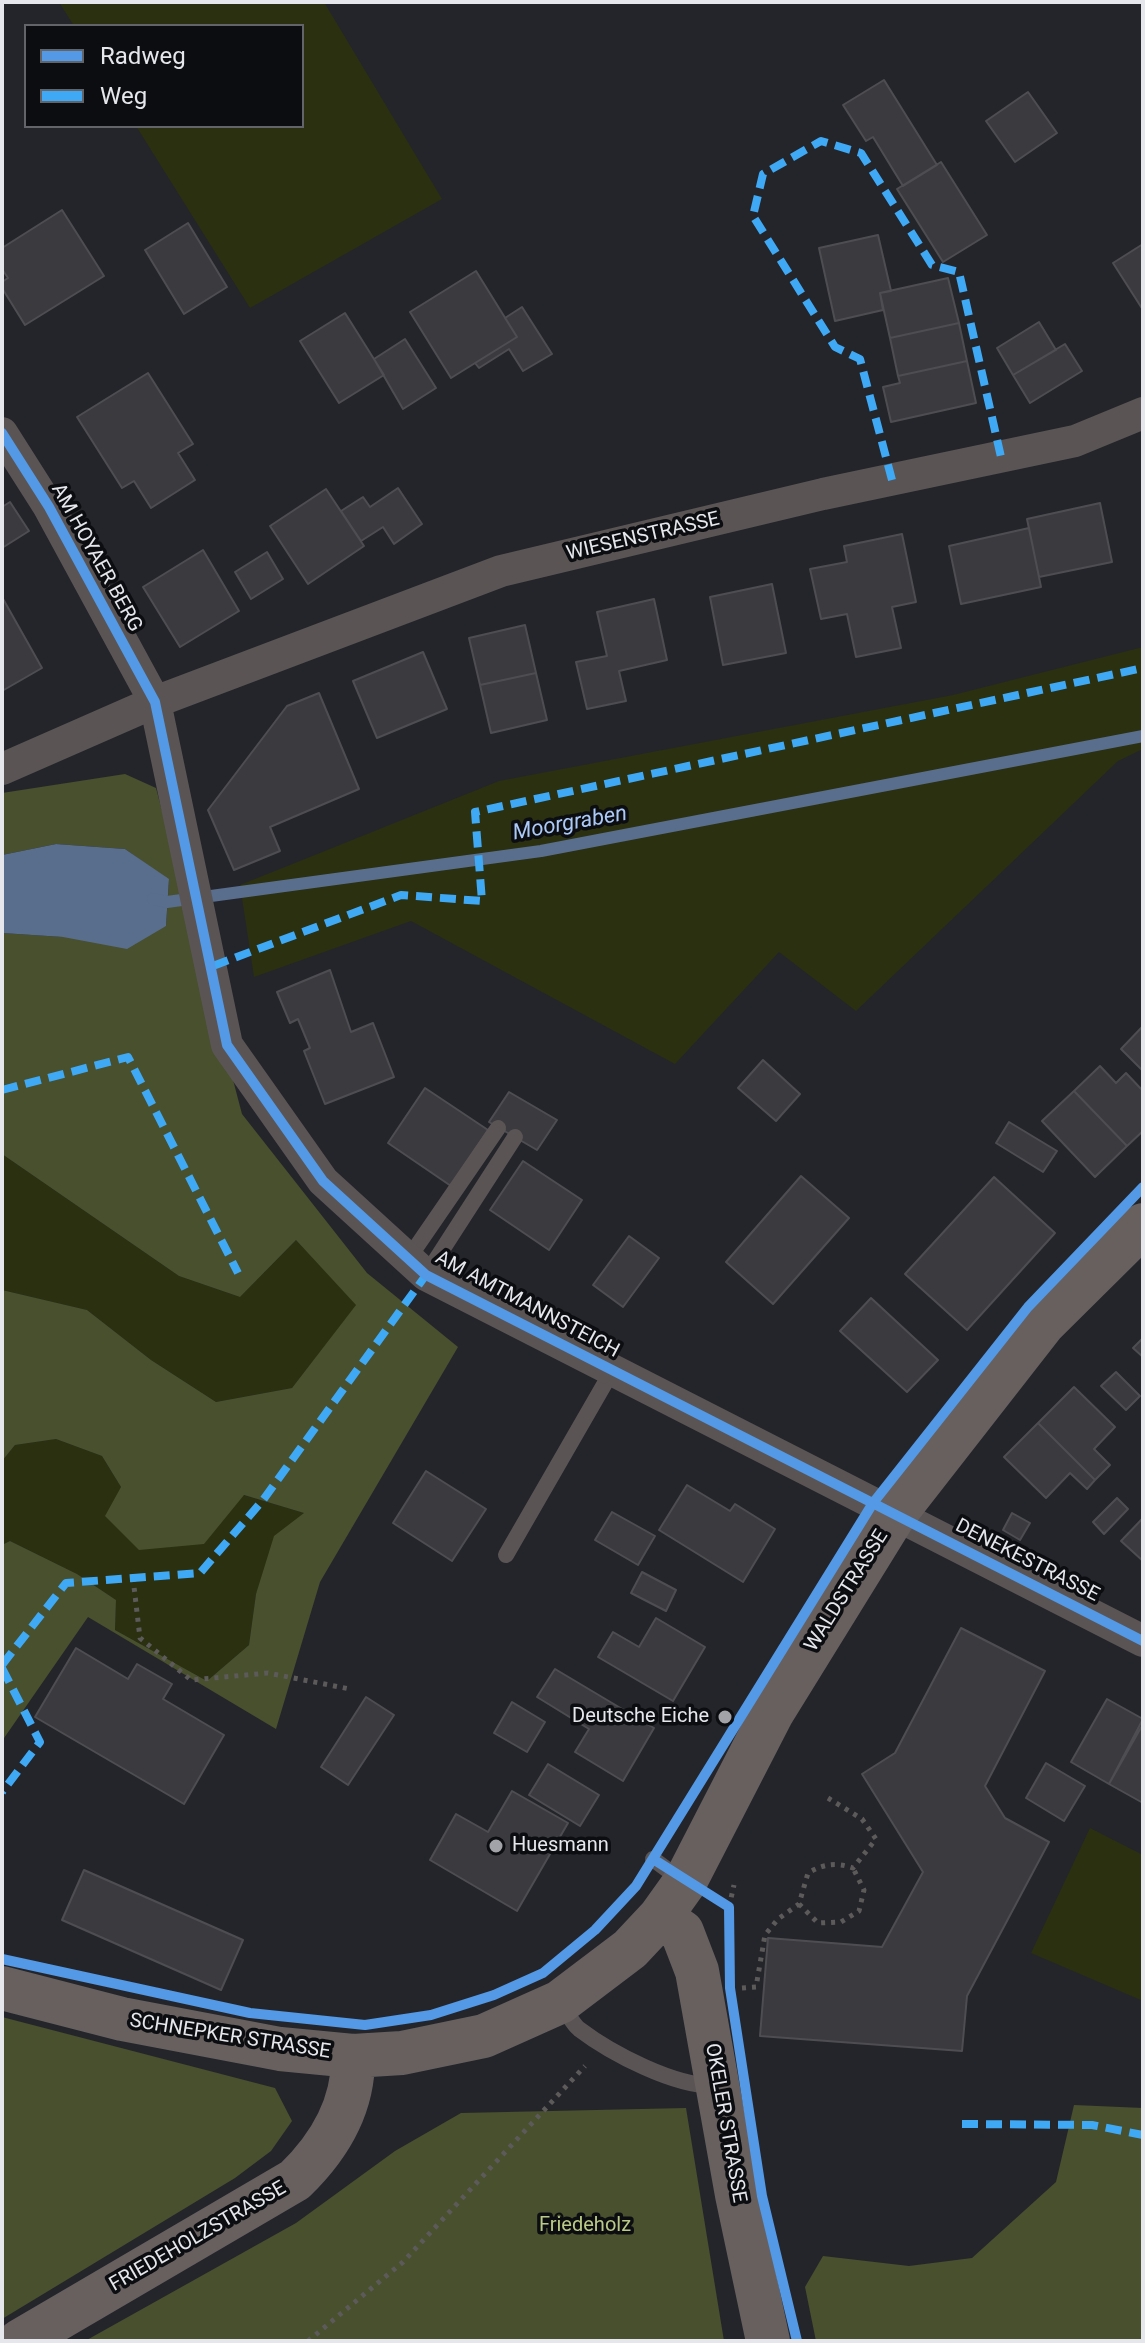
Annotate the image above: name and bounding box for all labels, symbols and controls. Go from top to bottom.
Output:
legend [24,24,304,128]
text: Radweg [100,42,186,70]
text: Weg [100,82,147,110]
street label: AM HOYAER BERG [45,480,147,636]
street label: WIESENSTRASSE [564,508,722,566]
water label: Moorgraben [511,801,629,847]
street label: AM AMTMANNSTEICH [431,1246,623,1364]
street label: DENEKESTRASSE [951,1514,1103,1608]
street label: WALDSTRASSE [800,1526,894,1656]
place label: Deutsche Eiche [572,1705,709,1729]
marker: Deutsche Eiche [716,1708,734,1726]
place label: Huesmann [512,1834,609,1858]
marker: Huesmann [487,1837,505,1855]
street label: SCHNEPKER STRASSE [128,2009,332,2065]
street label: OKELER STRASSE [699,2041,751,2205]
street label: FRIEDEHOLZSTRASSE [106,2177,290,2297]
park label: Friedeholz [539,2214,631,2238]

